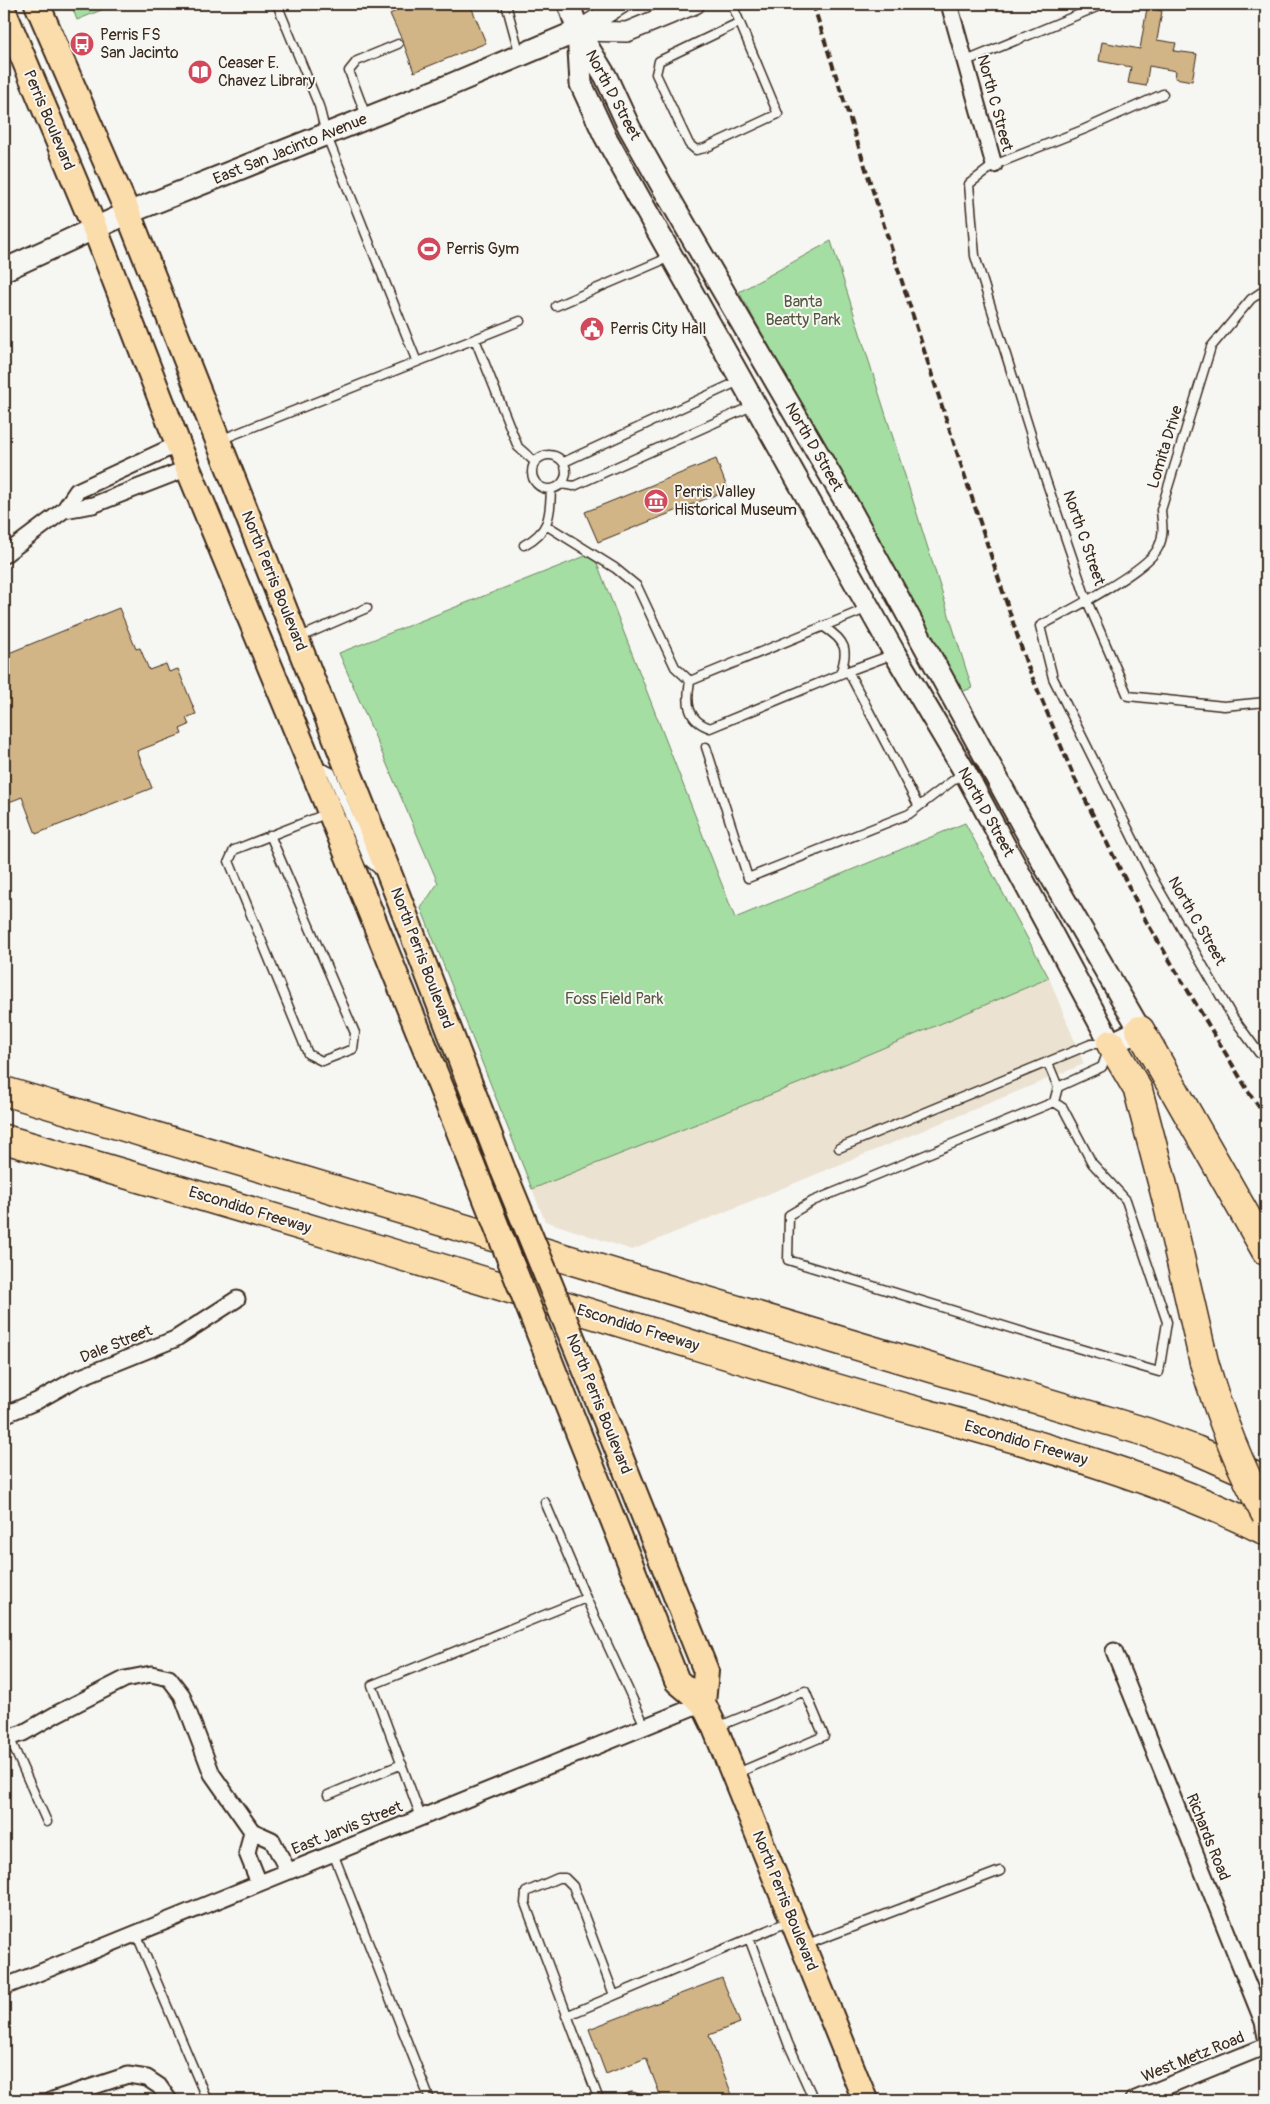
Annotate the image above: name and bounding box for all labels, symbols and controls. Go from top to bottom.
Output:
place label: Perris FS San Jacinto [100,25,179,63]
bus stop icon: Perris FS San Jacinto [69,31,95,57]
street label: North D Street [581,46,645,144]
street label: North C Street [972,52,1018,154]
place label: Ceaser E. Chavez Library [218,53,315,91]
library icon: Ceaser E. Chavez Library [187,59,213,85]
street label: Perris Boulevard [19,67,79,173]
street label: East San Jacinto Avenue [210,109,370,189]
sports icon: Perris Gym [416,236,442,262]
place label: Perris Gym [446,239,519,259]
park label: Banta Beatty Park [765,292,841,330]
public building icon: Perris City Hall [579,316,605,342]
place label: Perris City Hall [610,319,706,339]
street label: North D Street [780,399,848,496]
street label: Lomita Drive [1143,403,1187,491]
place label: Perris Valley Historical Museum [674,482,797,520]
museum icon: Perris Valley Historical Museum [643,488,669,514]
street label: North C Street [1058,488,1110,589]
street label: North Perris Boulevard [237,508,311,654]
street label: North D Street [953,764,1019,861]
street label: North C Street [1164,873,1231,969]
street label: North Perris Boulevard [386,885,458,1031]
park label: Foss Field Park [565,989,664,1009]
street label: Escondido Freeway [186,1182,314,1238]
street label: Escondido Freeway [574,1300,702,1356]
street label: Dale Street [77,1320,155,1368]
street label: North Perris Boulevard [562,1331,636,1477]
street label: Escondido Freeway [962,1416,1090,1470]
street label: Richards Road [1181,1791,1235,1883]
street label: East Jarvis Street [289,1796,406,1859]
street label: North Perris Boulevard [748,1828,822,1974]
street label: West Metz Road [1139,2027,1247,2087]

